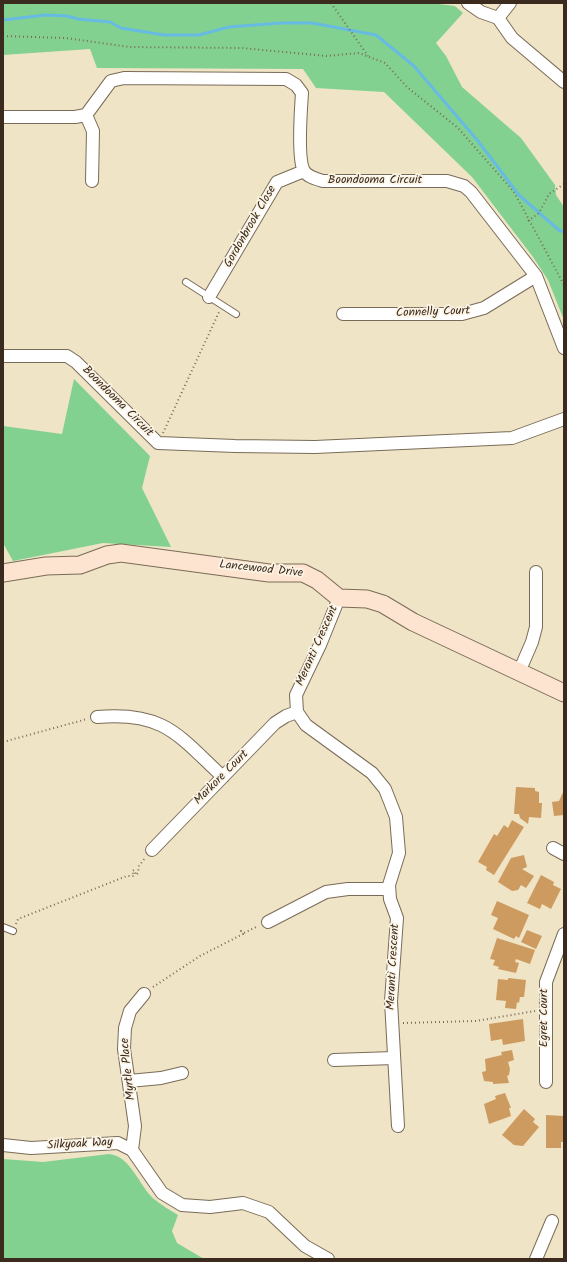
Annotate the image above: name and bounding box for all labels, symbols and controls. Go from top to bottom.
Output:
street label: Boondooma Circuit [328,174,422,188]
street label: Gordonbrook Close [222,183,280,271]
street label: Connelly Court [396,305,470,321]
street label: Boondooma Circuit [79,364,155,440]
street label: Lancewood Drive [218,558,304,582]
street label: Meranti Crescent [294,604,342,688]
street label: Markore Court [192,748,252,808]
street label: Meranti Crescent [385,923,403,1011]
street label: Egret Court [538,989,552,1047]
street label: Myrtle Place [119,1037,139,1101]
street label: Silkyoak Way [47,1136,113,1154]

